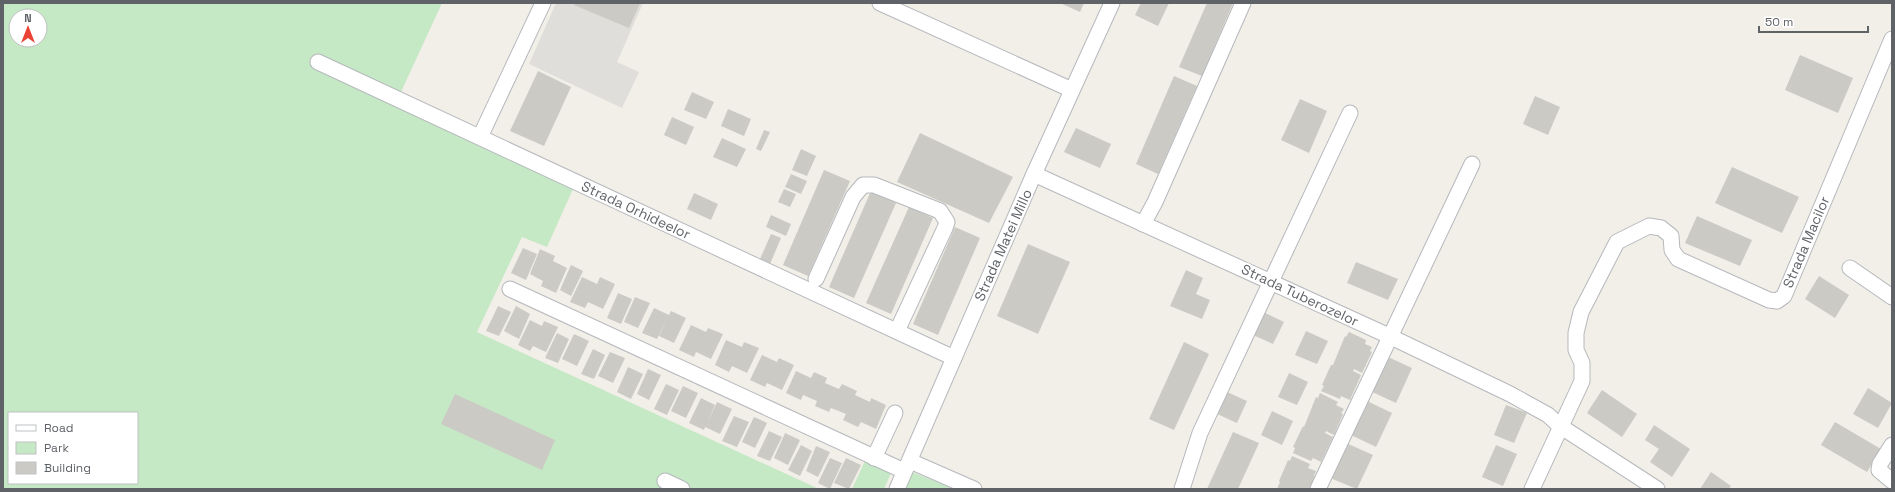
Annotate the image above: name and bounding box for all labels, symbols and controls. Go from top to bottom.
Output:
north arrow [8,8,48,48]
scale bar [1759,8,1868,34]
text: N [24,11,32,25]
text: 50 m [1765,14,1793,30]
street label: Strada Orhideelor [579,177,693,243]
street label: Strada Matei Millo [970,186,1036,304]
street label: Strada Macilor [1779,194,1833,290]
street label: Strada Tuberozelor [1238,260,1362,330]
legend [8,412,138,484]
text: Road [44,420,73,436]
text: Park [44,440,69,456]
text: Building [44,460,91,476]

